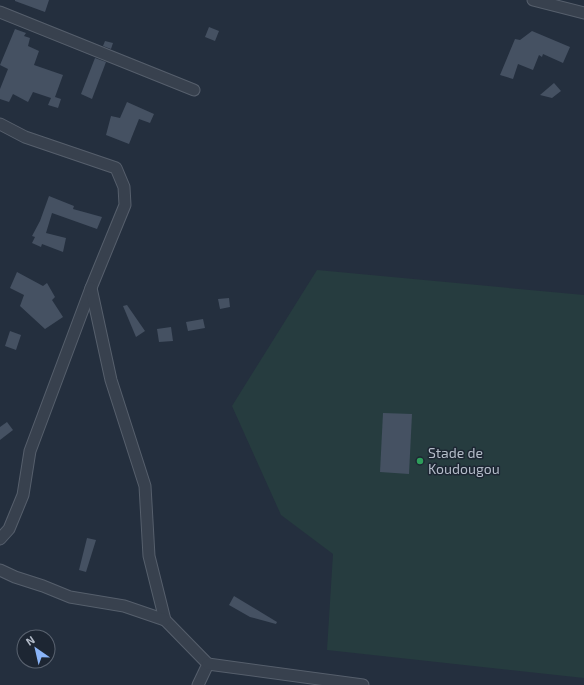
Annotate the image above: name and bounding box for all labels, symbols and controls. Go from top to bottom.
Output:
place label: Stade de Koudougou [428,444,500,477]
marker: Stade de Koudougou [415,456,425,466]
north arrow [16,629,56,669]
text: N [23,633,37,648]

